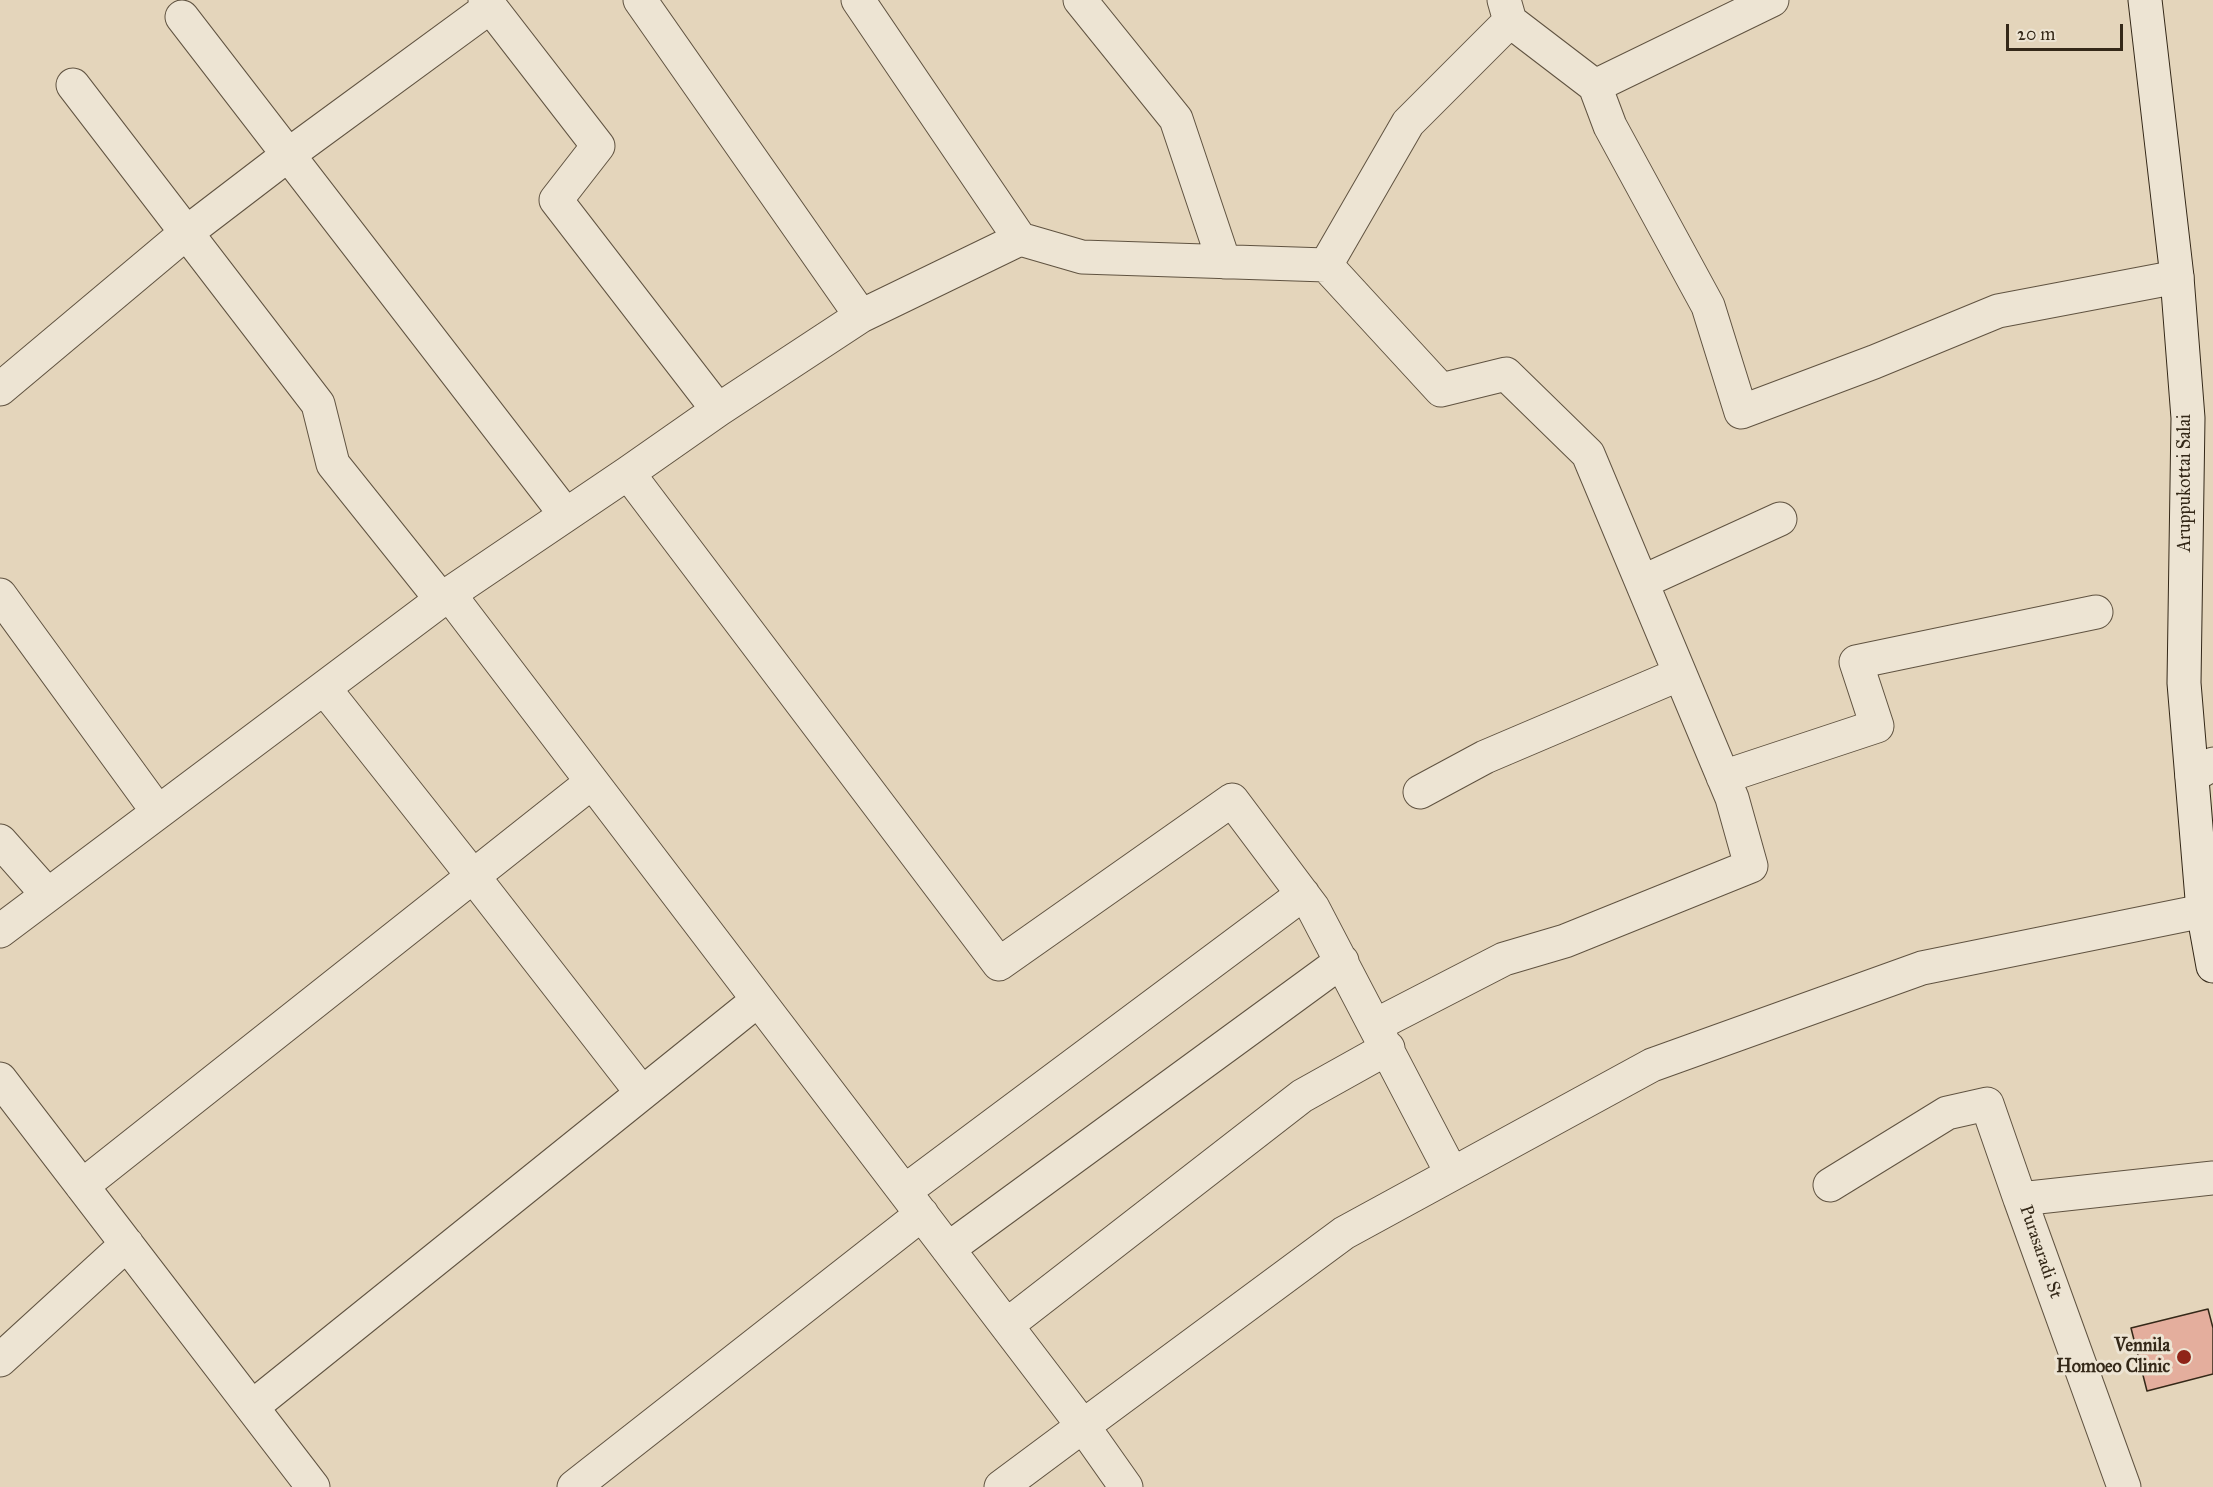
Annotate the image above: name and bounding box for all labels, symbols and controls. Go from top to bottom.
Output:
scale bar [2009,12,2126,50]
text: 20 m [2017,23,2055,45]
street label: Aruppukottai Salai [2175,414,2197,552]
street label: Purasaradi St [2014,1202,2066,1302]
place label: Vennila Homoeo Clinic [2056,1336,2170,1378]
marker: Vennila Homoeo Clinic [2175,1348,2193,1366]

